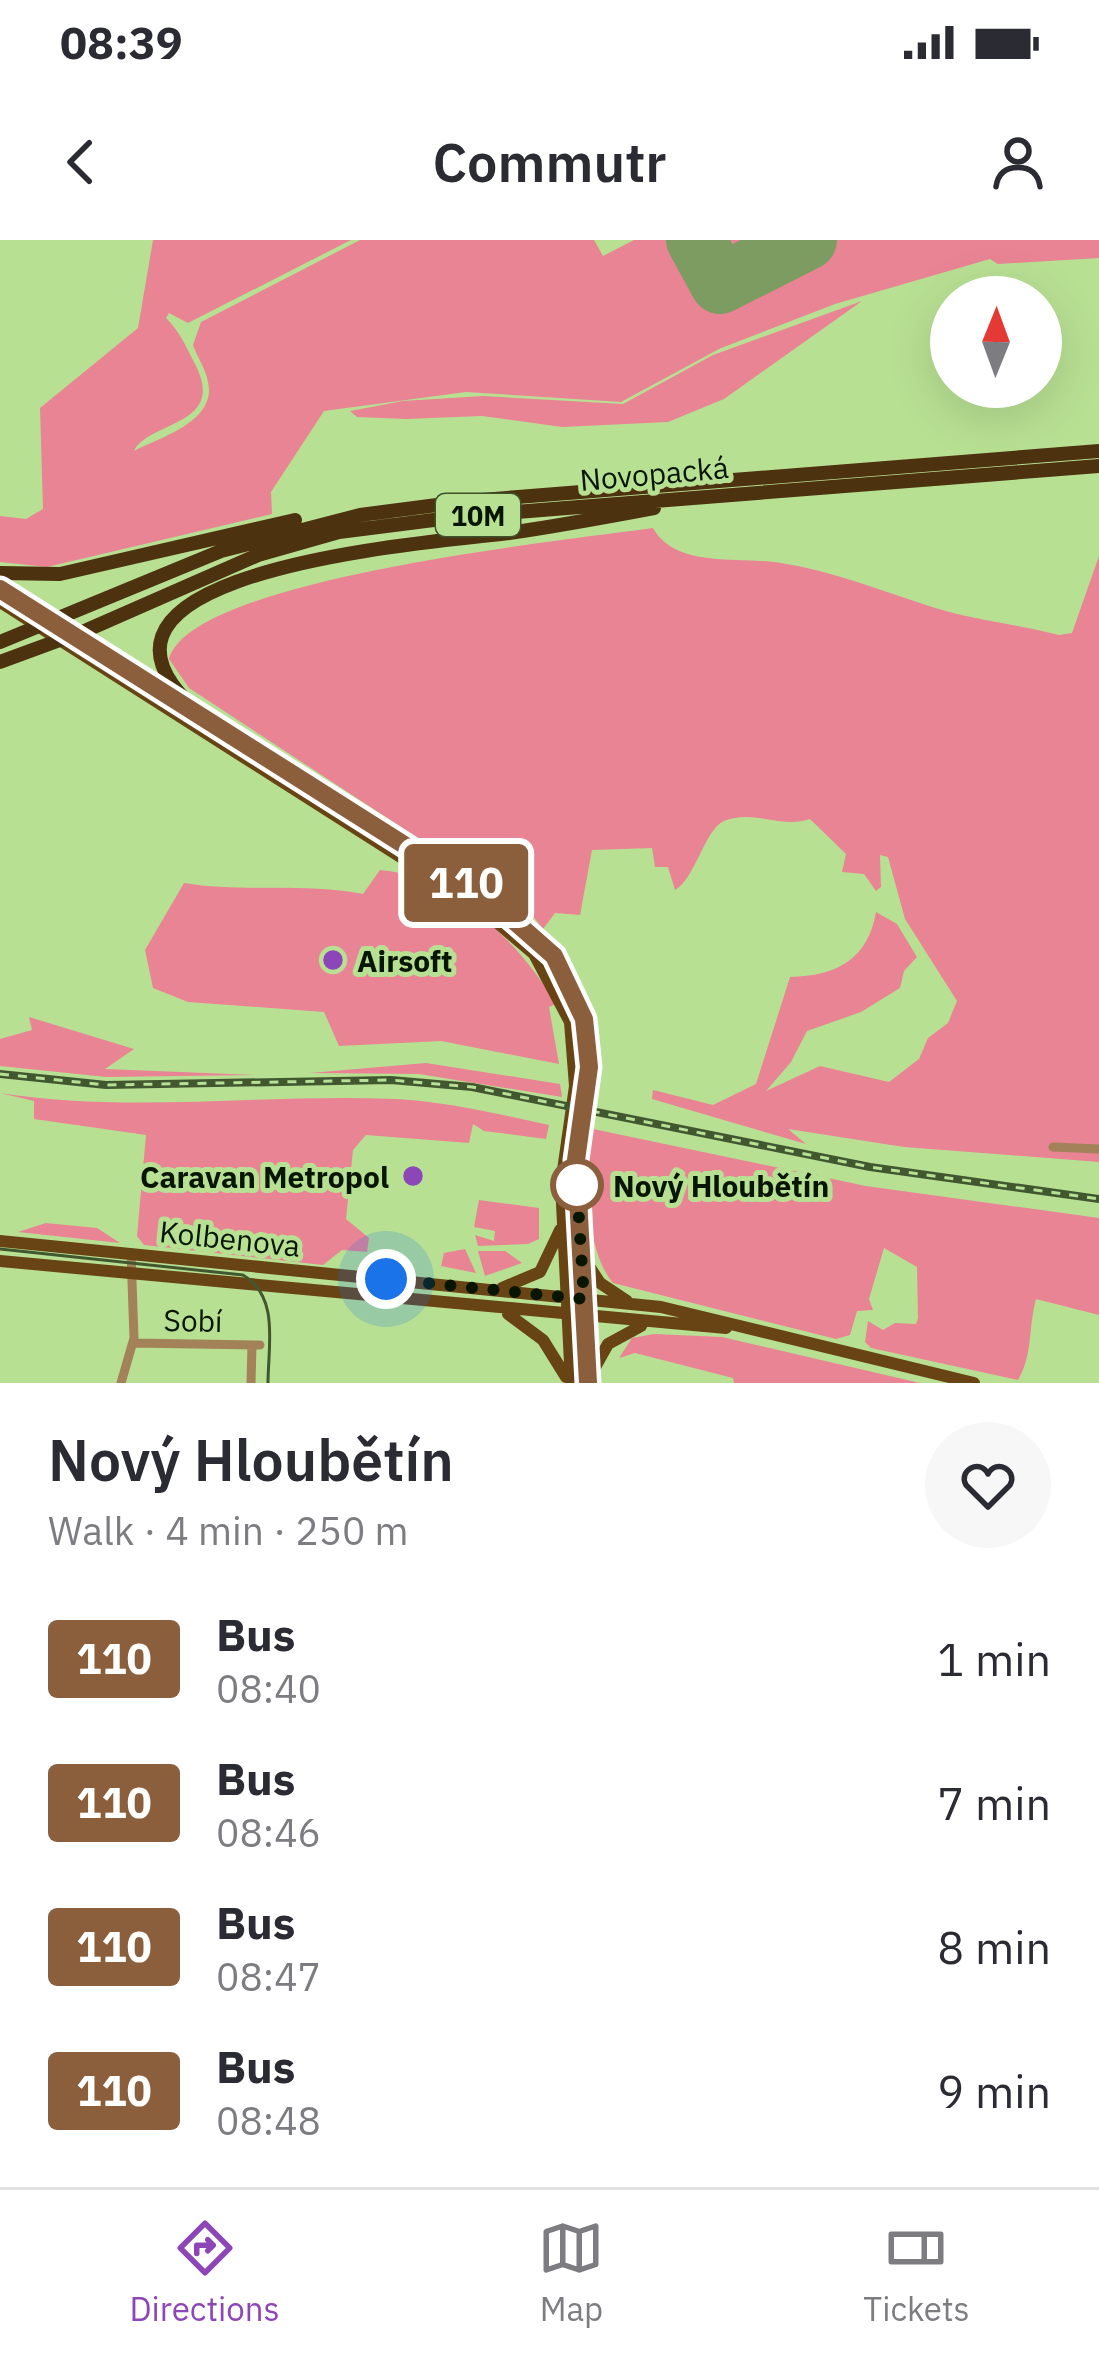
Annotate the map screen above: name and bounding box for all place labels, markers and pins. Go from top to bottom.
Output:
place label: Airsoft [357,941,452,980]
marker: Airsoft [320,947,346,973]
place label: Caravan Metropol [140,1157,389,1196]
marker: Nový Hloubětín [552,1160,602,1210]
marker: Caravan Metropol [400,1163,426,1189]
place label: Nový Hloubětín [613,1166,829,1205]

